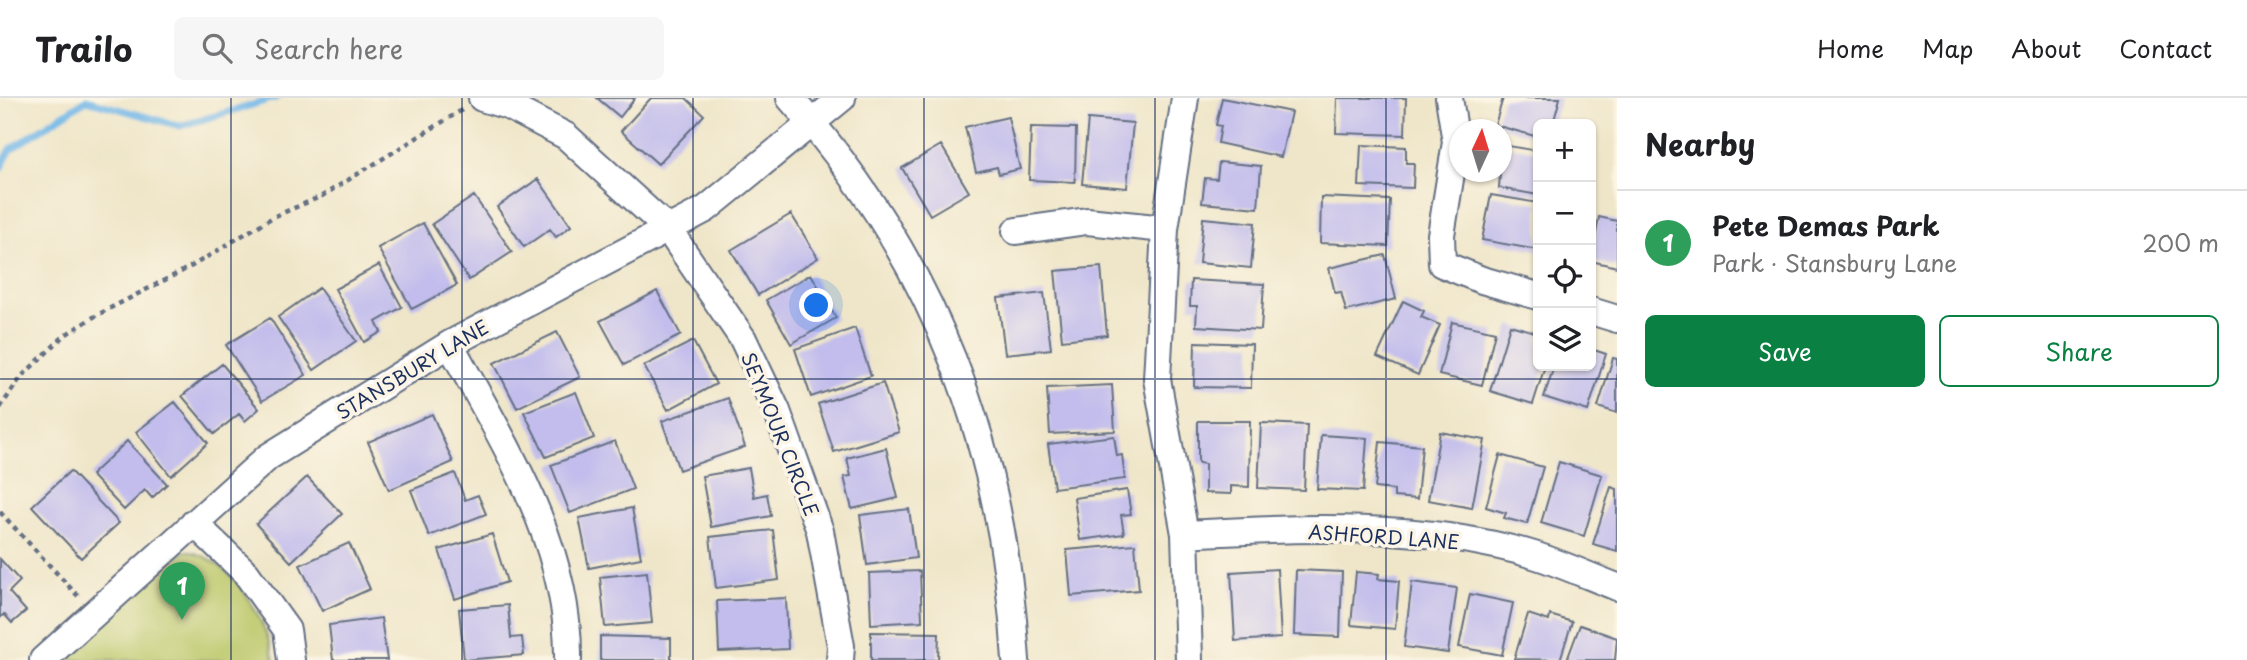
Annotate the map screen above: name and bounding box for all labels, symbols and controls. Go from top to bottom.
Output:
search box [174,17,664,80]
text: Trailo [35,23,132,73]
icon: search [198,29,236,67]
text: Search here [254,29,403,68]
text: Home [1817,30,1884,66]
text: Map [1922,30,1973,66]
text: About [2011,30,2081,66]
text: Contact [2119,30,2212,66]
north arrow [1449,119,1512,182]
map controls [1533,119,1596,371]
button: + [1533,119,1596,182]
text: Nearby [1645,121,1755,166]
button: − [1533,182,1596,245]
text: Pete Demas Park [1712,206,1940,245]
text: 1 [1663,225,1674,260]
text: 200 m [2142,225,2219,260]
button: locate [1533,245,1596,308]
text: Park · Stansbury Lane [1712,245,1957,280]
your location [799,288,833,322]
button: layers [1533,308,1596,371]
street label: STANSBURY LANE [330,312,494,426]
button: Save [1645,315,1925,387]
button: Share [1939,315,2219,387]
street label: SEYMOUR CIRCLE [735,348,827,520]
street label: ASHFORD LANE [1307,517,1461,555]
pin: 1 [159,562,205,620]

